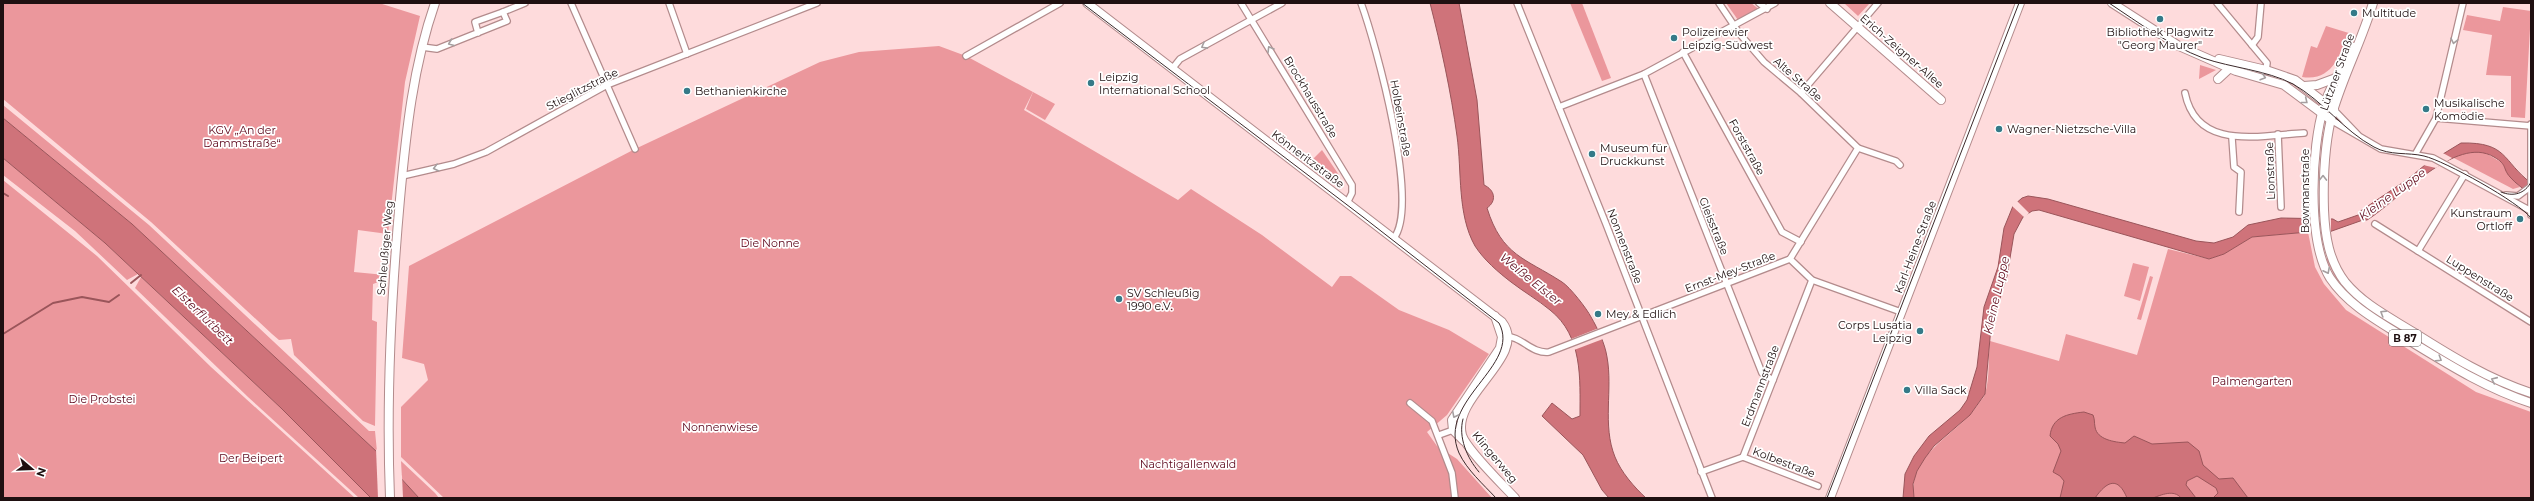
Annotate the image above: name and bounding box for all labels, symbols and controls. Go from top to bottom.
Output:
place label: Multitude [2362,6,2416,20]
marker: Multitude [2349,8,2359,18]
street label: Erich-Zeigner-Allee [1857,11,1947,91]
marker: Bibliothek Plagwitz "Georg Maurer" [2155,14,2165,24]
place label: Polizeirevier Leipzig-Südwest [1682,25,1774,52]
place label: Bibliothek Plagwitz "Georg Maurer" [2106,25,2214,52]
street label: Lützner Straße [2317,31,2358,112]
marker: Polizeirevier Leipzig-Südwest [1669,33,1679,43]
one-way arrow [2450,38,2458,44]
one-way arrow [447,39,454,47]
one-way arrow [1200,42,1208,49]
one-way arrow [1267,46,1274,53]
street label: Brockhausstraße [1281,53,1341,141]
street label: Alte Straße [1771,54,1826,104]
street label: Stieglitzstraße [544,65,620,113]
place label: Leipzig International School [1099,70,1210,97]
one-way arrow [2259,72,2266,81]
marker: Leipzig International School [1086,78,1096,88]
street label: Holbeinstraße [1387,79,1415,158]
place label: Bethanienkirche [695,84,787,98]
marker: Bethanienkirche [682,86,692,96]
place label: Musikalische Komödie [2434,96,2505,123]
one-way arrow [2301,97,2308,104]
marker: Musikalische Komödie [2421,104,2431,114]
street label: Forststraße [1726,116,1768,178]
place label: Wagner-Nietzsche-Villa [2007,122,2136,136]
park label: KGV „An der Dammstraße“ [203,123,281,150]
marker: Wagner-Nietzsche-Villa [1994,124,2004,134]
street label: Könneritzstraße [1269,127,1347,191]
place label: Museum für Druckkunst [1600,141,1667,168]
street label: Lionstraße [2262,141,2278,200]
street label: Bowmanstraße [2298,148,2312,233]
marker: Museum für Druckkunst [1587,149,1597,159]
one-way arrow [433,164,439,172]
water label: Kleine Luppe [2356,165,2428,223]
one-way arrow [2319,175,2328,181]
street label: Gleisstraße [1696,195,1732,257]
street label: Karl-Heine-Straße [1891,198,1939,295]
street label: Schleußiger Weg [374,200,396,296]
place label: Kunstraum Ortloff [2450,206,2513,233]
street label: Nonnenstraße [1604,207,1646,286]
marker: Kunstraum Ortloff [2515,214,2525,224]
park label: Die Nonne [741,236,800,250]
street label: Ernst-Mey-Straße [1683,248,1777,296]
water label: Weiße Elster [1497,250,1565,309]
street label: Luppenstraße [2444,252,2517,305]
water label: Kleine Luppe [1980,255,2012,335]
one-way arrow [2322,267,2330,274]
water label: Elsterflutbett [169,282,237,348]
place label: SV Schleußig 1990 e.V. [1127,286,1199,313]
marker: SV Schleußig 1990 e.V. [1114,294,1124,304]
place label: Mey & Edlich [1606,307,1676,321]
marker: Mey & Edlich [1593,309,1603,319]
one-way arrow [2380,310,2387,318]
place label: Corps Lusatia Leipzig [1838,318,1912,345]
marker: Corps Lusatia Leipzig [1915,326,1925,336]
road number: B 87 [2389,330,2421,346]
street label: Erdmannstraße [1738,343,1782,429]
one-way arrow [2435,354,2442,362]
park label: Palmengarten [2212,374,2292,388]
one-way arrow [2491,377,2499,385]
place label: Villa Sack [1915,383,1967,397]
marker: Villa Sack [1902,385,1912,395]
park label: Die Probstei [68,392,136,406]
one-way arrow [1452,411,1459,418]
park label: Nonnenwiese [682,420,758,434]
street label: Klingerweg [1469,428,1521,486]
street label: Kolbestraße [1751,444,1818,480]
north arrow [12,449,52,489]
park label: Der Beipert [219,451,284,465]
park label: Nachtigallenwald [1140,457,1236,471]
text: N [33,466,50,479]

